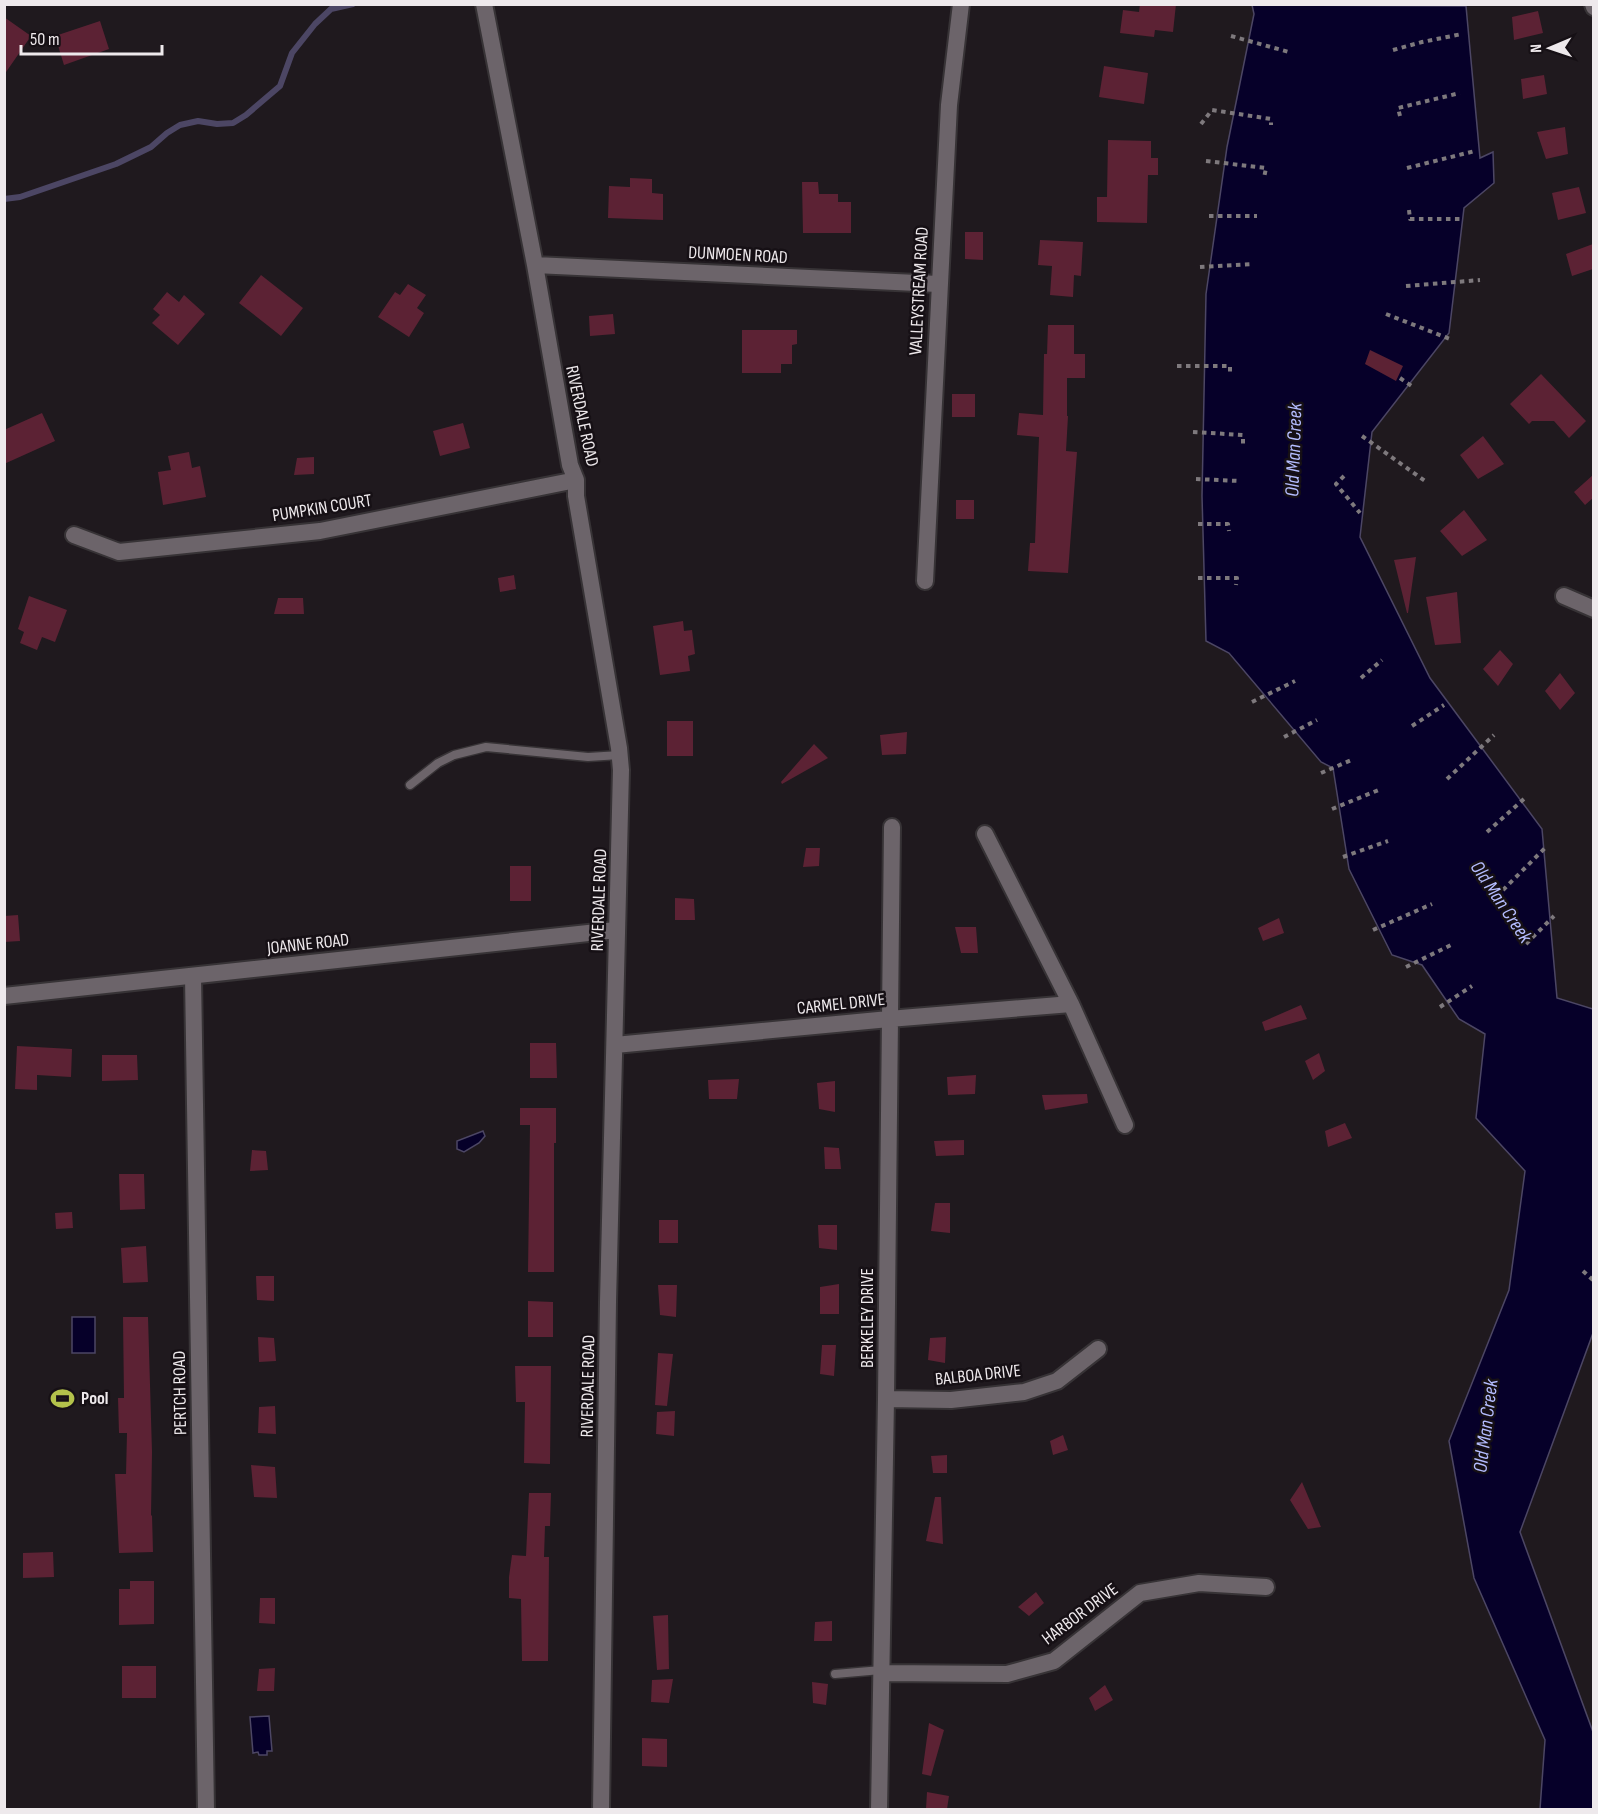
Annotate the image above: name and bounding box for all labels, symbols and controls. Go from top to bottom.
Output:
scale bar [21,18,162,56]
north arrow [1520,18,1580,78]
text: 50 m [30,29,60,50]
text: N [1527,44,1546,53]
street label: VALLEYSTREAM ROAD [905,226,933,356]
street label: DUNMOEN ROAD [688,242,788,268]
street label: RIVERDALE ROAD [561,364,603,468]
water label: Old Man Creek [1280,402,1308,497]
street label: PUMPKIN COURT [271,490,373,526]
street label: RIVERDALE ROAD [587,848,611,952]
water label: Old Man Creek [1465,856,1537,948]
street label: JOANNE ROAD [265,929,350,959]
street label: CARMEL DRIVE [796,989,886,1019]
street label: BERKELEY DRIVE [857,1268,878,1368]
street label: RIVERDALE ROAD [577,1335,599,1437]
street label: PERTCH ROAD [169,1351,191,1435]
street label: BALBOA DRIVE [934,1360,1022,1390]
water label: Old Man Creek [1468,1377,1504,1474]
sports icon: Pool [50,1385,76,1411]
place label: Pool [81,1388,109,1409]
street label: HARBOR DRIVE [1038,1579,1122,1649]

